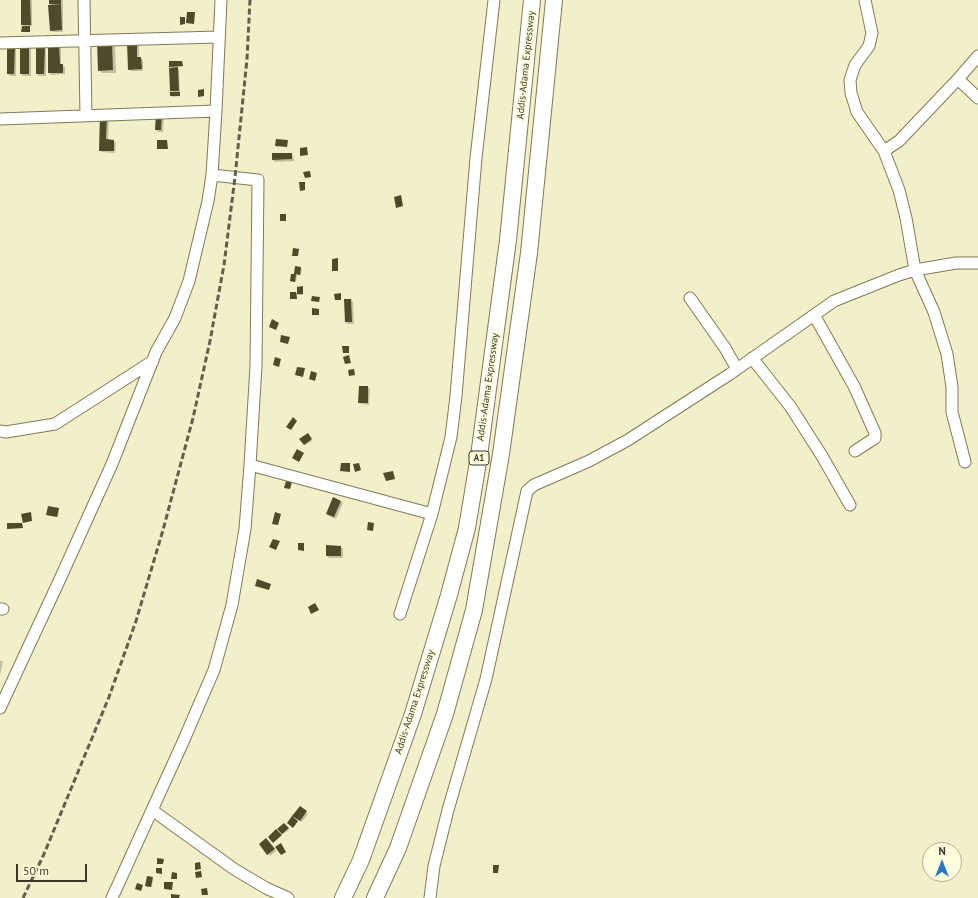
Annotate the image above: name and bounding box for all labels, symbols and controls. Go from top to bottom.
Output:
street label: Addis-Adama Expressway [514,10,538,120]
street label: Addis-Adama Expressway [474,332,502,442]
road number: A1 [469,451,489,465]
street label: Addis-Adama Expressway [392,648,438,756]
north arrow [922,842,962,882]
text: N [938,844,946,858]
scale bar [18,856,89,882]
text: 50 m [23,863,49,878]

